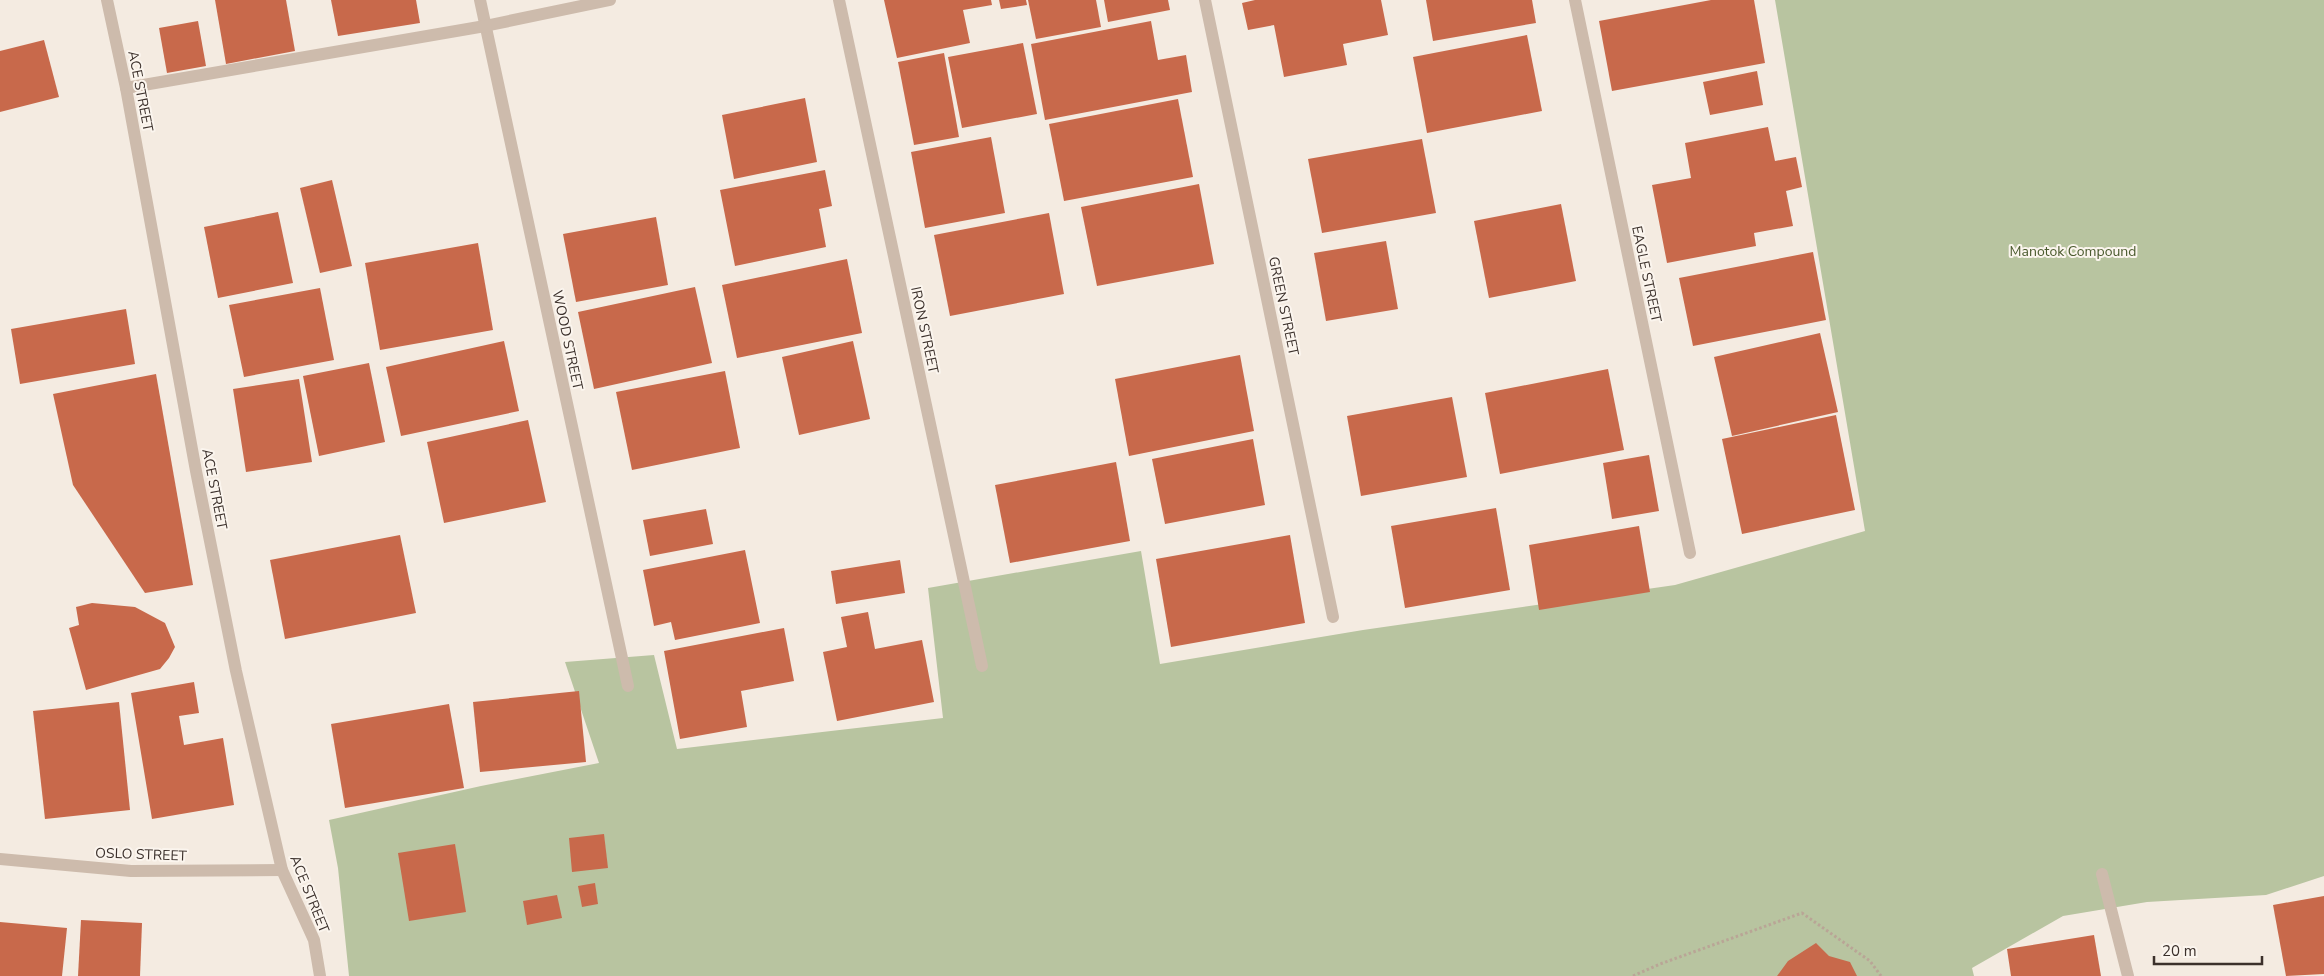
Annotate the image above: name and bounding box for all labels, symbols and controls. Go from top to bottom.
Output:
street label: ACE STREET [123,49,158,134]
street label: EAGLE STREET [1627,224,1666,325]
park label: Manotok Compound [2010,242,2136,261]
street label: GREEN STREET [1264,255,1303,358]
street label: IRON STREET [906,285,943,376]
street label: WOOD STREET [548,289,587,392]
street label: ACE STREET [197,447,232,532]
street label: OSLO STREET [95,843,188,866]
street label: ACE STREET [285,853,334,936]
scale bar [2154,934,2262,966]
text: 20 m [2162,941,2197,961]

